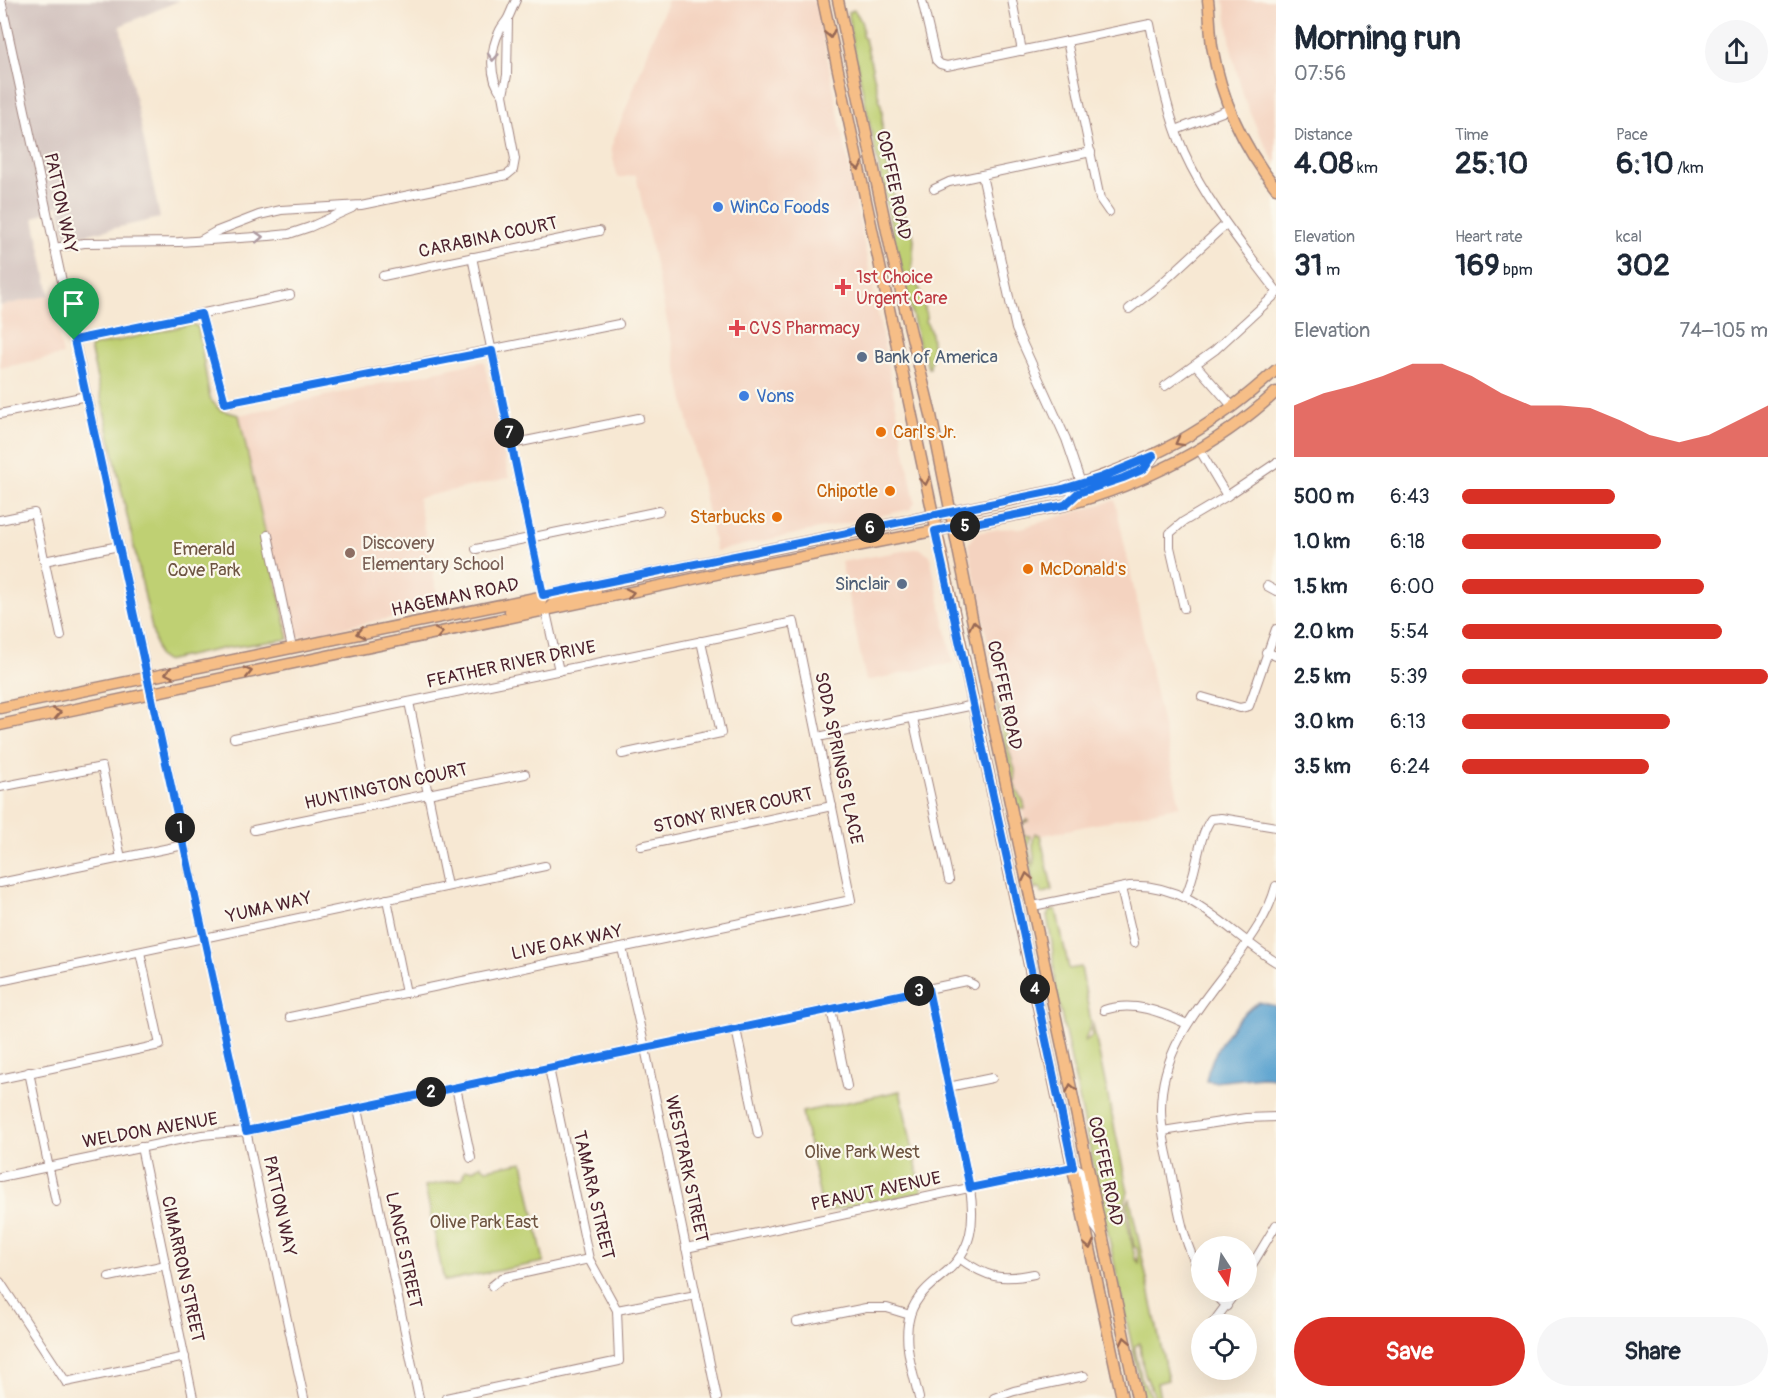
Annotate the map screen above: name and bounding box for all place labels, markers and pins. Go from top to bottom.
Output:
place label: WinCo Foods [730,196,829,219]
marker: WinCo Foods [711,200,725,214]
place label: 1st Choice Urgent Care [856,266,948,310]
pin [48,278,99,340]
marker: 1st Choice Urgent Care [834,278,852,296]
place label: CVS Pharmacy [749,317,860,340]
marker: CVS Pharmacy [730,321,744,335]
place label: Bank of America [874,346,998,369]
marker: Bank of America [855,350,869,364]
place label: Vons [756,385,794,408]
marker: Vons [737,389,751,403]
pin: 7 [494,418,524,448]
place label: Carl's Jr. [893,421,957,444]
marker: Carl's Jr. [874,425,888,439]
place label: Chipotle [816,480,878,503]
marker: Chipotle [883,484,897,498]
place label: Starbucks [690,506,765,529]
marker: Starbucks [770,510,784,524]
pin: 5 [950,511,980,541]
pin: 6 [855,513,885,543]
place label: Discovery Elementary School [362,532,504,576]
marker: Discovery Elementary School [343,546,357,560]
place label: McDonald's [1040,558,1126,581]
marker: McDonald's [1021,562,1035,576]
place label: Sinclair [835,573,891,596]
marker: Sinclair [895,577,909,591]
pin: 1 [165,813,195,843]
pin: 4 [1020,974,1050,1004]
pin: 3 [904,976,934,1006]
pin: 2 [416,1077,446,1107]

